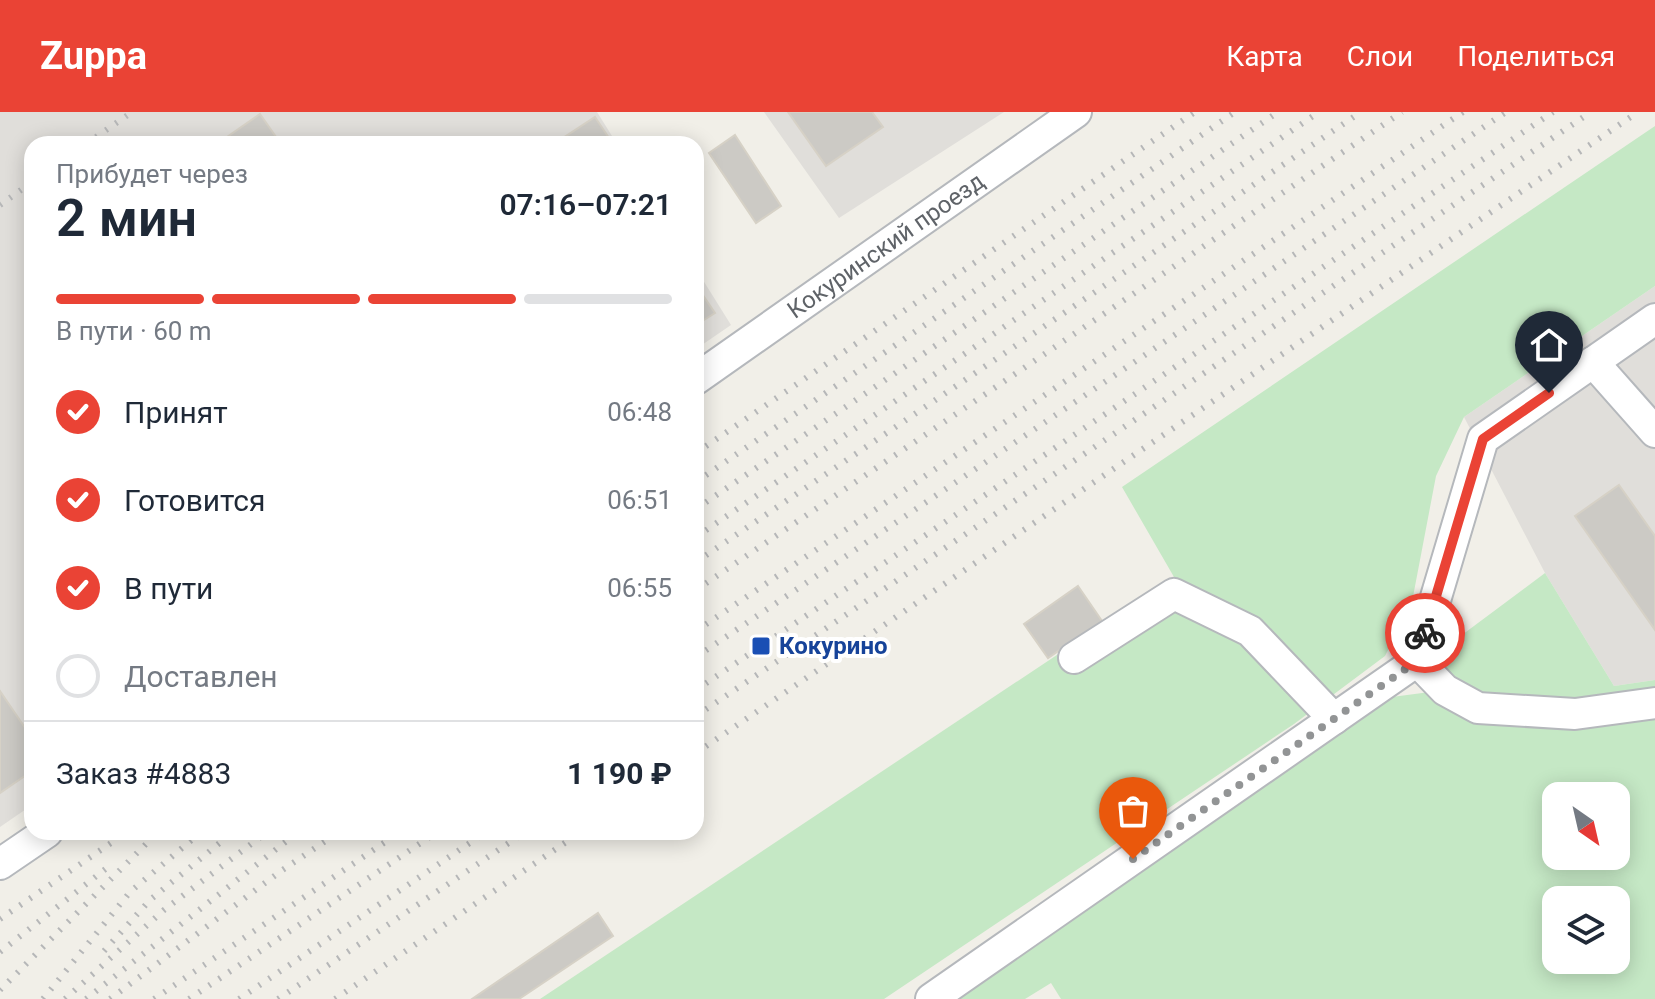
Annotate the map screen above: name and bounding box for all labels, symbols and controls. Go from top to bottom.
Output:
text: Zuppa [40,34,147,78]
text: Карта [1226,40,1303,73]
text: Слои [1347,40,1413,73]
text: Поделиться [1457,40,1615,73]
text: Прибудет через [56,159,248,189]
street label: Кокуринский проезд [782,167,990,324]
text: 07:16–07:21 [499,187,672,222]
text: 2 мин [56,188,197,249]
pin [1515,311,1583,393]
text: В пути · 60 m [56,316,212,346]
icon: home [1527,323,1571,367]
icon: check [56,390,100,434]
text: Принят [124,395,228,430]
text: 06:48 [607,397,672,427]
icon: check [56,478,100,522]
text: Готовится [124,483,266,518]
text: 06:51 [607,485,672,515]
icon: check [56,566,100,610]
text: В пути [124,571,213,606]
text: 06:55 [607,573,672,603]
courier [1385,593,1465,673]
icon: bike [1403,611,1447,655]
place label: Кокурино [779,632,888,660]
marker: Кокурино [750,635,772,657]
text: Доставлен [124,659,278,694]
text: Заказ #4883 [56,756,231,791]
text: 1 190 ₽ [567,756,672,791]
pin [1099,777,1167,859]
north arrow [1542,782,1630,870]
map controls [1542,782,1630,974]
icon: bag [1111,789,1155,833]
button: layers [1542,886,1630,974]

